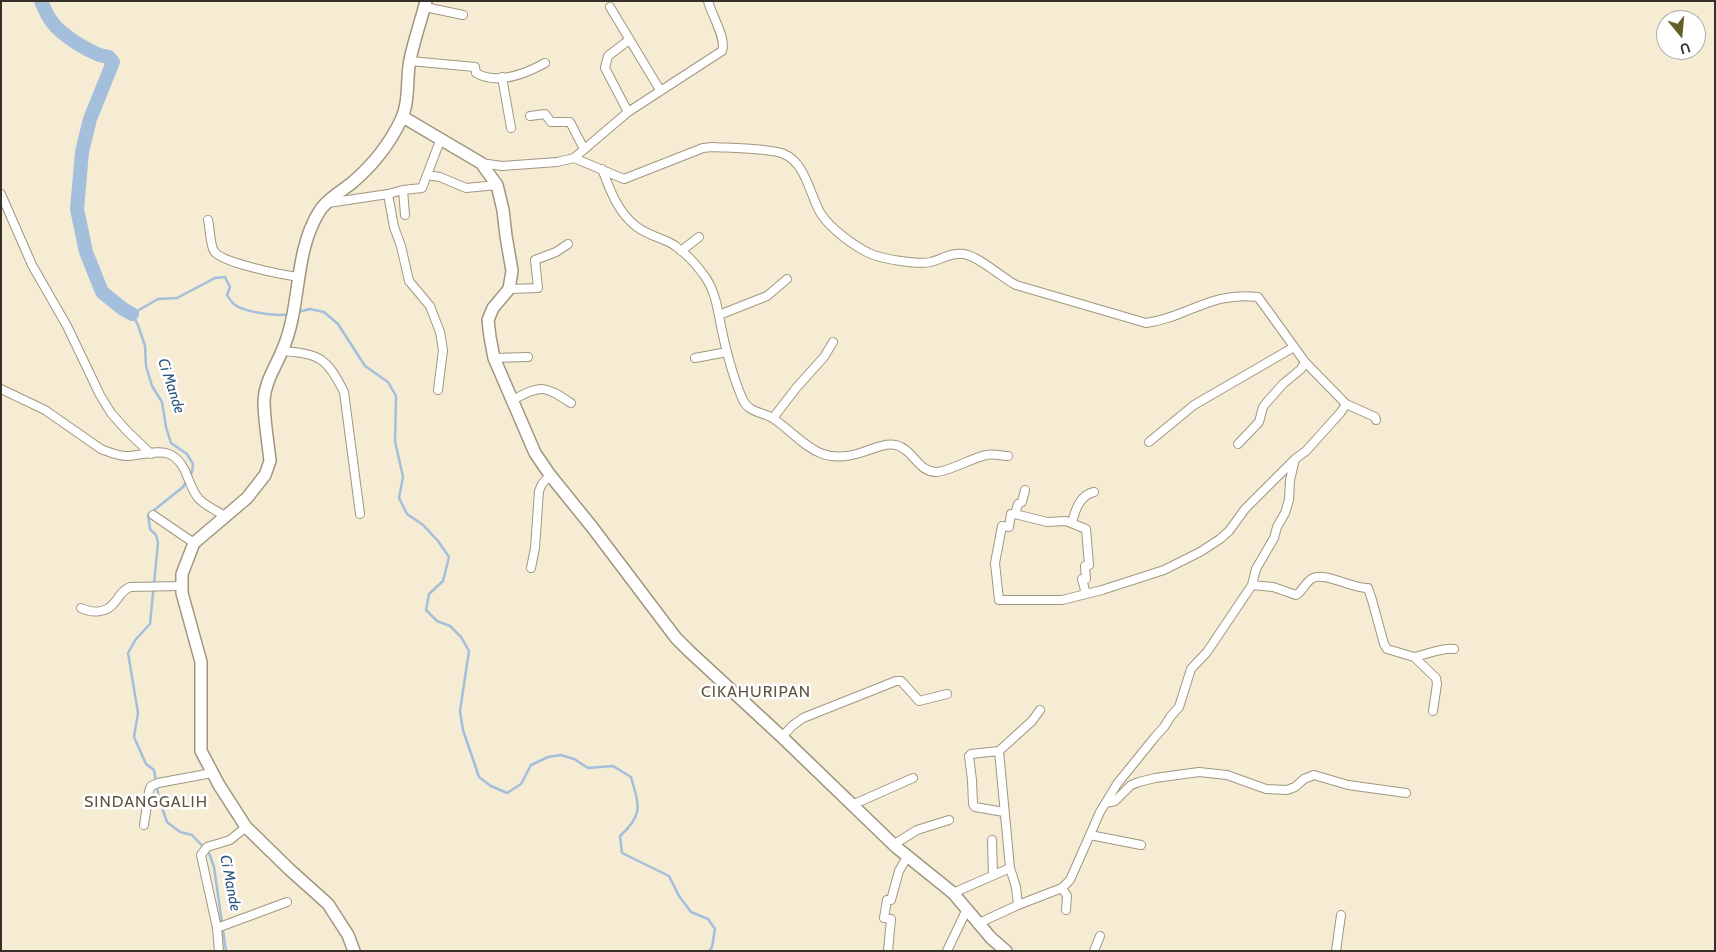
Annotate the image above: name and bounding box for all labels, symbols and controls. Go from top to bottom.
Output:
north arrow [1656,10,1706,60]
text: U [1678,38,1693,58]
water label: Ci Mande [154,356,188,416]
district label: CIKAHURIPAN [700,682,812,702]
district label: SINDANGGALIH [83,792,209,812]
water label: Ci Mande [216,853,244,913]

